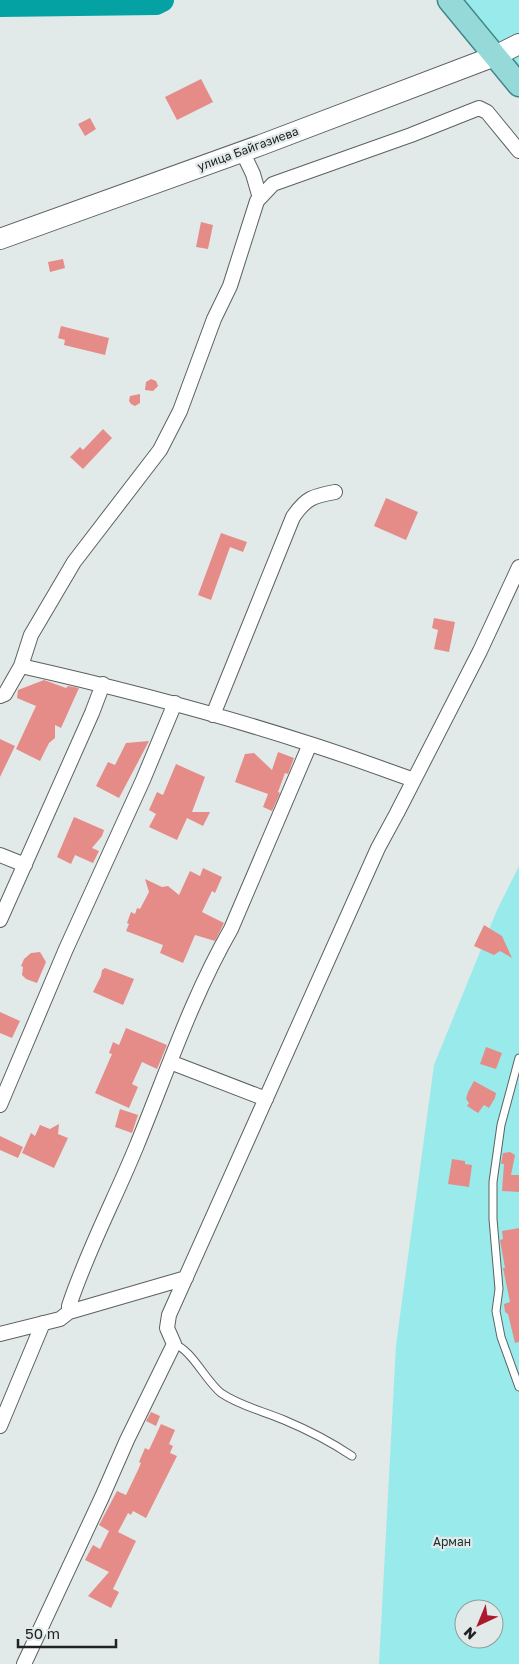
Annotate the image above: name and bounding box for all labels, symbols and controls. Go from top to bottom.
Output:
street label: улица Байгазиева [195,123,300,174]
park label: Арман [433,1534,471,1549]
north arrow [454,1599,504,1649]
scale bar [18,1616,115,1648]
text: 50 m [25,1624,60,1642]
text: N [460,1624,479,1644]

